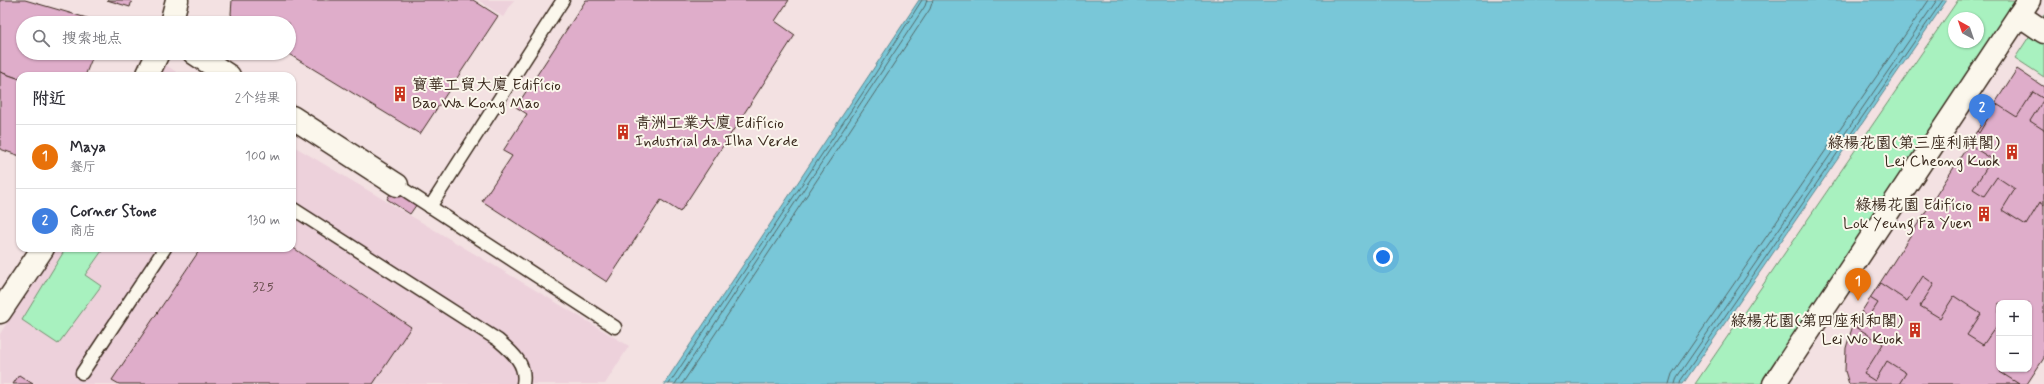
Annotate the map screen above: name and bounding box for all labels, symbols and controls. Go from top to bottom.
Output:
north arrow [1948,12,1984,48]
search box [16,16,296,60]
icon: search [30,27,52,49]
text: 搜索地点 [62,29,122,49]
place label: 寶華工貿大廈 Edifício Bao Wa Kong Mao [412,75,561,114]
building icon: 寶華工貿大廈 Edifício Bao Wa Kong Mao [391,85,409,103]
text: 附近 [32,88,66,110]
text: 2个结果 [235,90,280,107]
pin: 2 [1969,94,1995,127]
place label: 青洲工業大廈 Edifício Industrial da Ilha Verde [635,113,798,152]
building icon: 青洲工業大廈 Edifício Industrial da Ilha Verde [614,123,632,141]
place label: 綠楊花園(第三座利祥閣) Lei Cheong Kuok [1827,133,2000,172]
text: Maya [70,138,106,158]
building icon: 綠楊花園(第三座利祥閣) Lei Cheong Kuok [2003,143,2021,161]
text: 1 [42,148,48,165]
text: 100 m [245,148,280,165]
text: 餐厅 [70,159,96,176]
place label: 綠楊花園 Edifício Lok Yeung Fa Yuen [1843,195,1972,235]
text: Corner Stone [70,202,157,222]
building icon: 綠楊花園 Edifício Lok Yeung Fa Yuen [1975,205,1993,223]
text: 2 [42,212,48,229]
text: 130 m [247,212,280,229]
text: 商店 [70,223,96,240]
your location [1373,247,1393,267]
pin: 1 [1845,268,1871,301]
house number: 325 [252,278,274,296]
map controls [1996,300,2032,372]
button: + [1996,300,2032,336]
place label: 綠楊花園(第四座利和閣) Lei Wo Kuok [1730,311,1903,350]
building icon: 綠楊花園(第四座利和閣) Lei Wo Kuok [1906,321,1924,339]
button: − [1996,336,2032,372]

